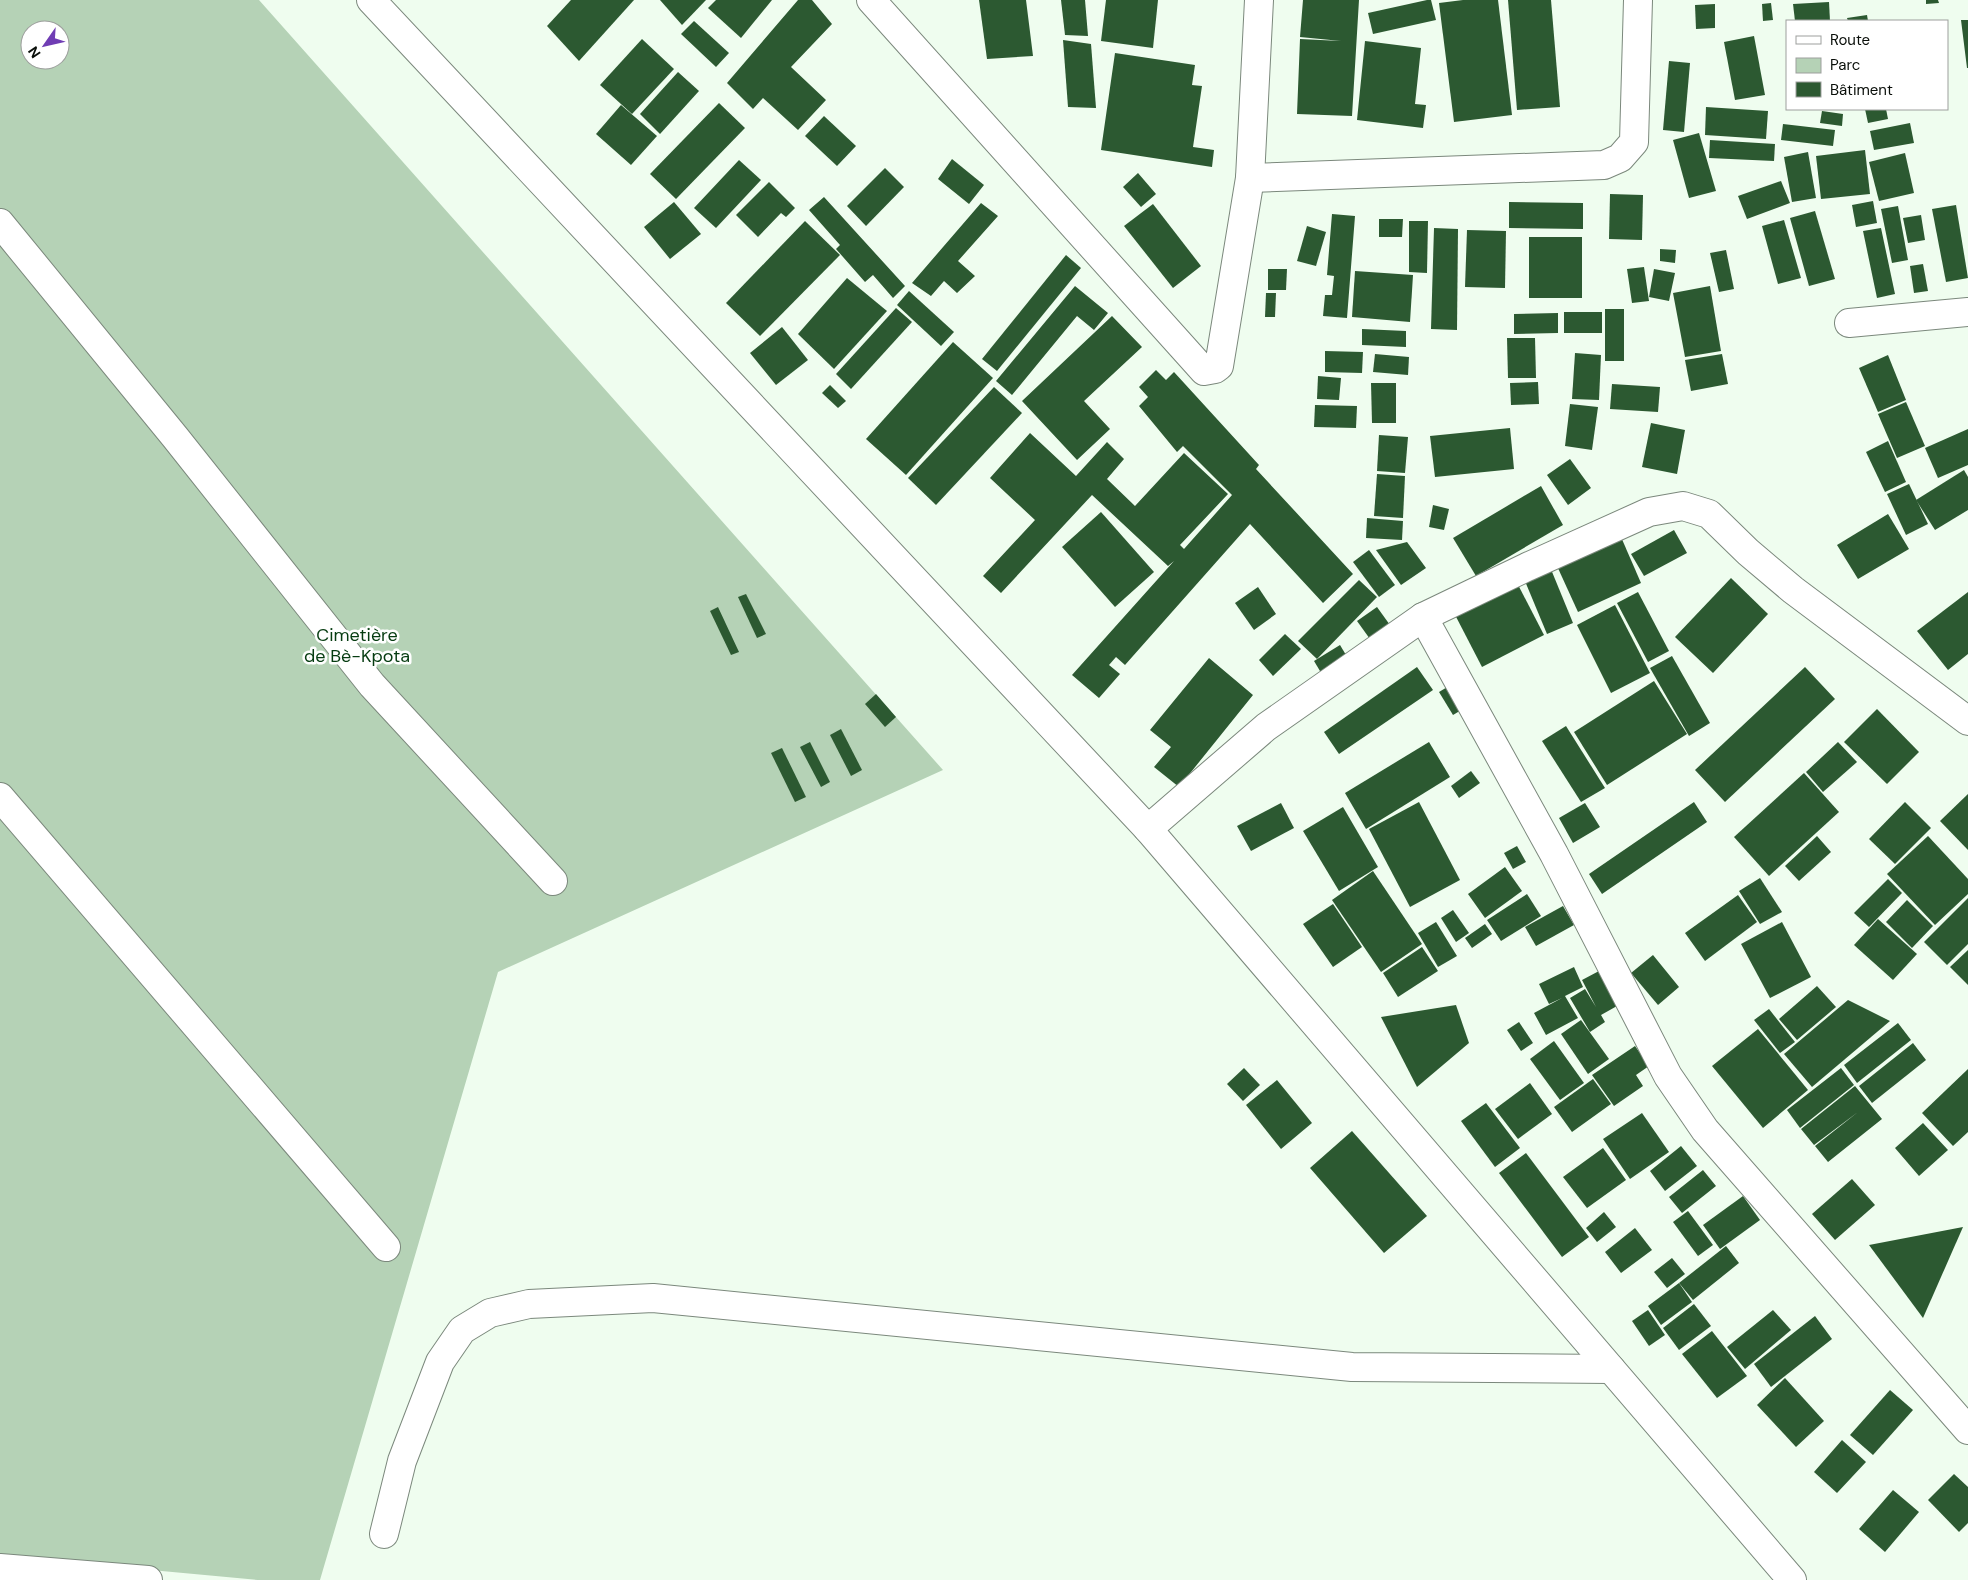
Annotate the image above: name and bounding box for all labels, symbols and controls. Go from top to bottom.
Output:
north arrow [20,20,70,70]
legend [1786,20,1948,110]
text: Route [1830,30,1870,50]
text: N [24,43,45,62]
text: Parc [1830,55,1860,75]
text: Bâtiment [1830,80,1893,100]
park label: Cimetière de Bè-Kpota [304,623,410,668]

